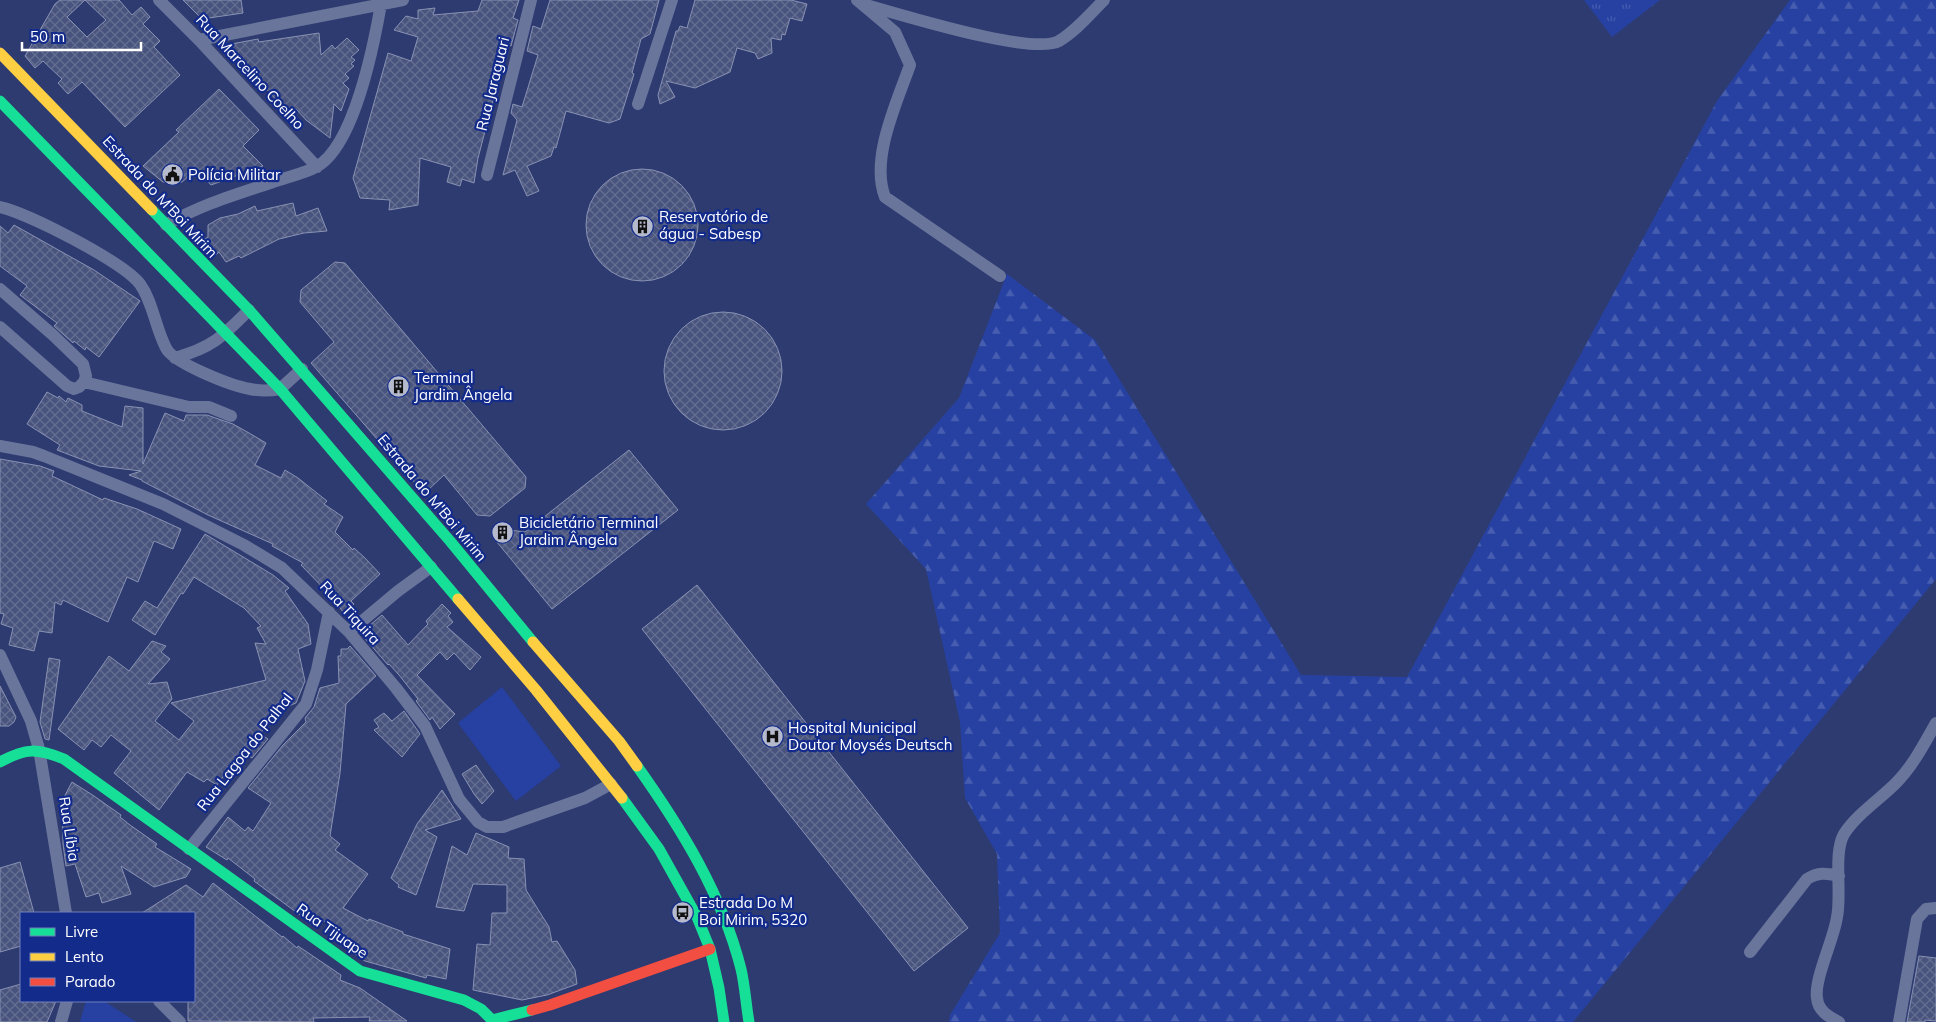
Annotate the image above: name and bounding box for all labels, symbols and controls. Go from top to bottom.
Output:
street label: Rua Marcelino Coelho [192,10,309,133]
scale bar [22,20,141,52]
text: 50 m [30,27,65,46]
street label: Rua Jaraguari [472,35,513,133]
street label: Estrada do M'Boi Mirim [99,132,222,262]
public building icon: Polícia Militar [160,163,184,187]
place label: Polícia Militar [188,165,281,184]
place label: Reservatório de água - Sabesp [659,207,768,243]
building icon: Reservatório de água - Sabesp [631,214,655,238]
place label: Terminal Jardim Ângela [414,368,513,404]
building icon: Terminal Jardim Ângela [386,375,410,399]
street label: Estrada do M'Boi Mirim [374,430,491,565]
place label: Bicicletário Terminal Jardim Ângela [519,513,658,549]
building icon: Bicicletário Terminal Jardim Ângela [491,520,515,544]
street label: Rua Tiquira [316,577,385,648]
street label: Rua Lagoa do Palhal [193,689,297,814]
place label: Hospital Municipal Doutor Moysés Deutsch [788,718,953,754]
hospital icon: Hospital Municipal Doutor Moysés Deutsch [760,725,784,749]
street label: Rua Líbia [55,795,84,863]
place label: Estrada Do M Boi Mirim, 5320 [699,893,807,929]
street label: Rua Tijuape [293,899,372,962]
bus stop icon: Estrada Do M Boi Mirim, 5320 [671,900,695,924]
legend [20,912,195,1002]
text: Livre [65,922,98,941]
text: Lento [65,947,104,966]
text: Parado [65,972,115,991]

